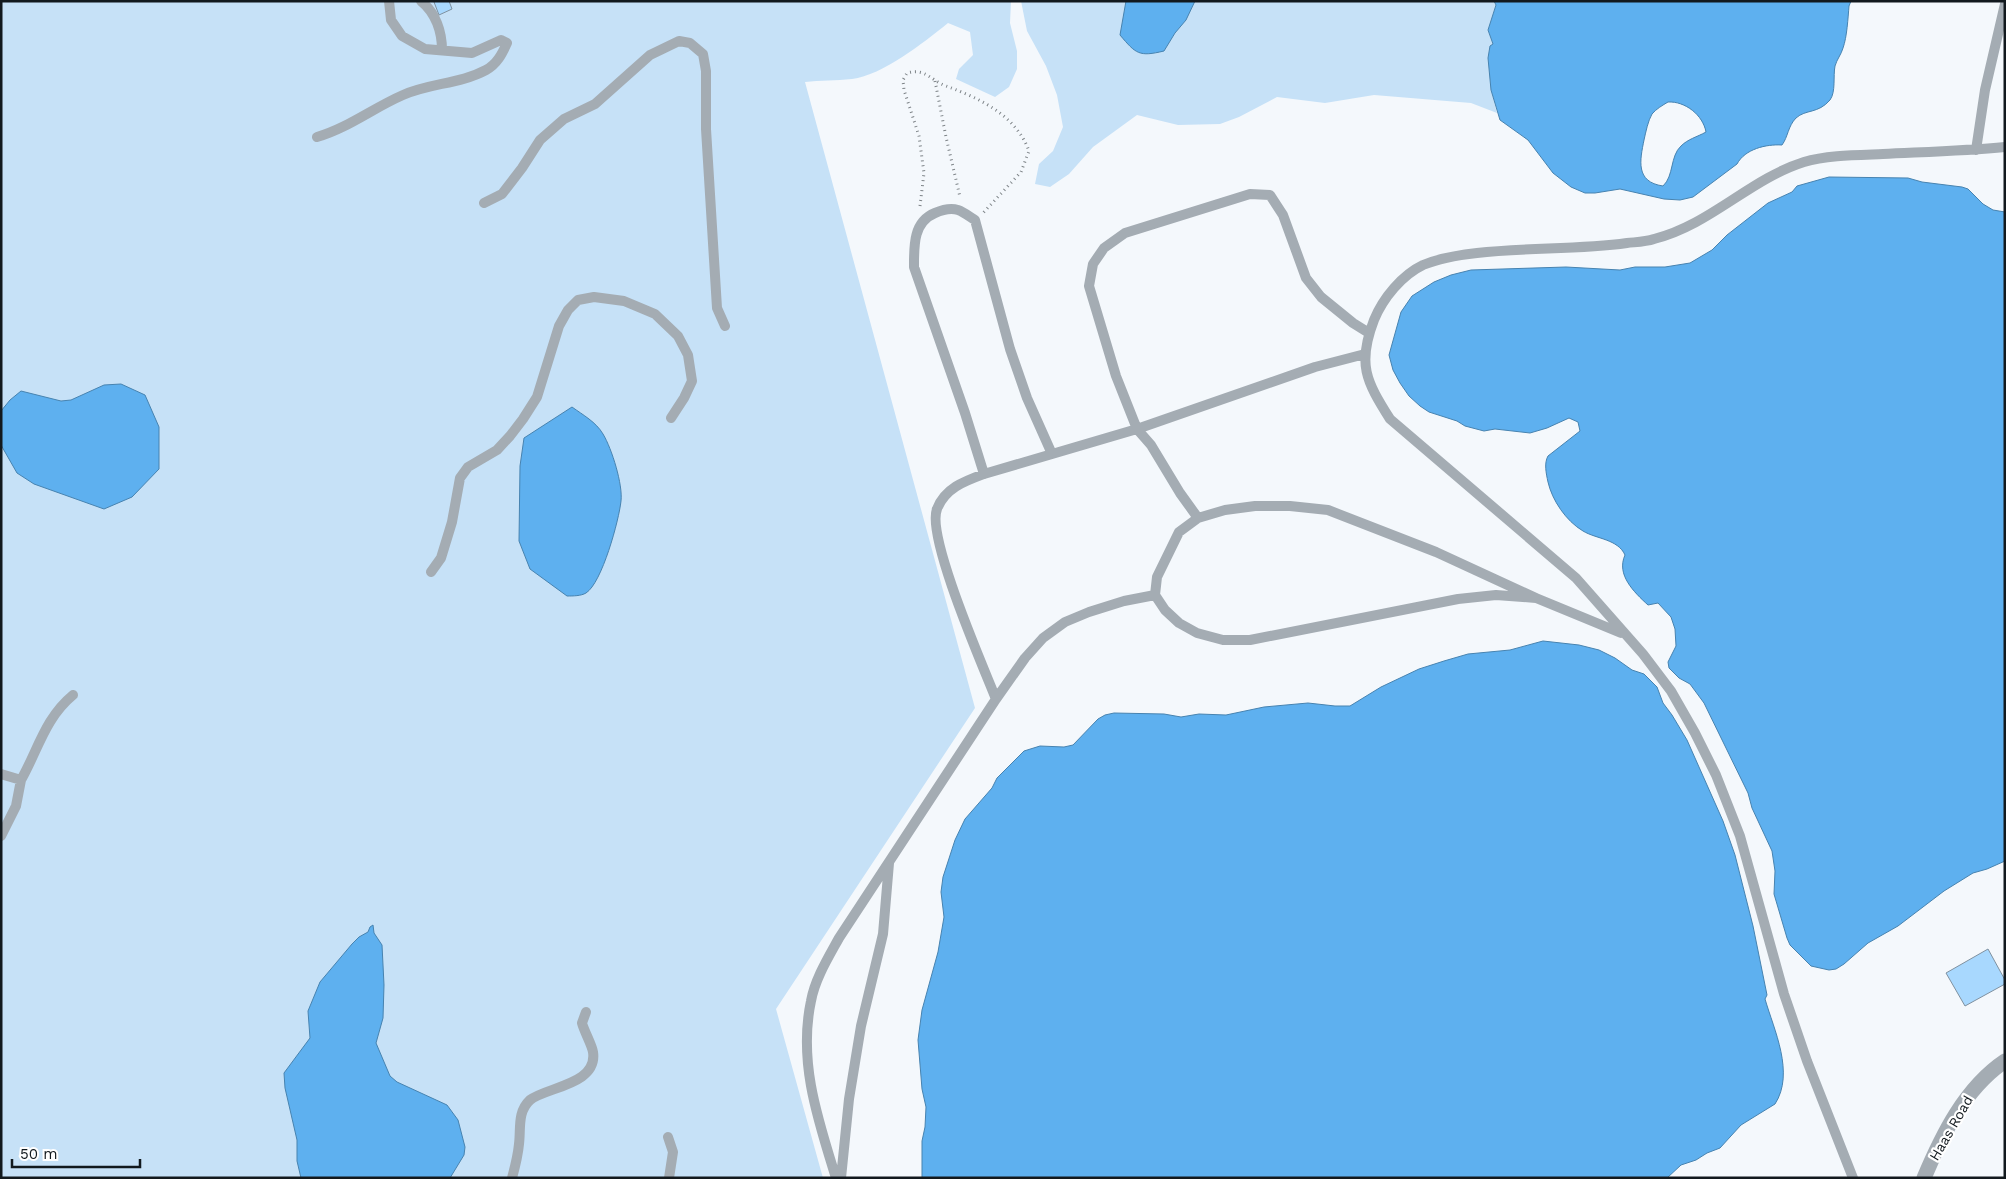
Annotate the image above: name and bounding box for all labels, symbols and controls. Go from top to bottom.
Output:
street label: Haas Road [1926,1093,1976,1163]
scale bar [12,1136,140,1168]
text: 50 m [20,1145,57,1163]

